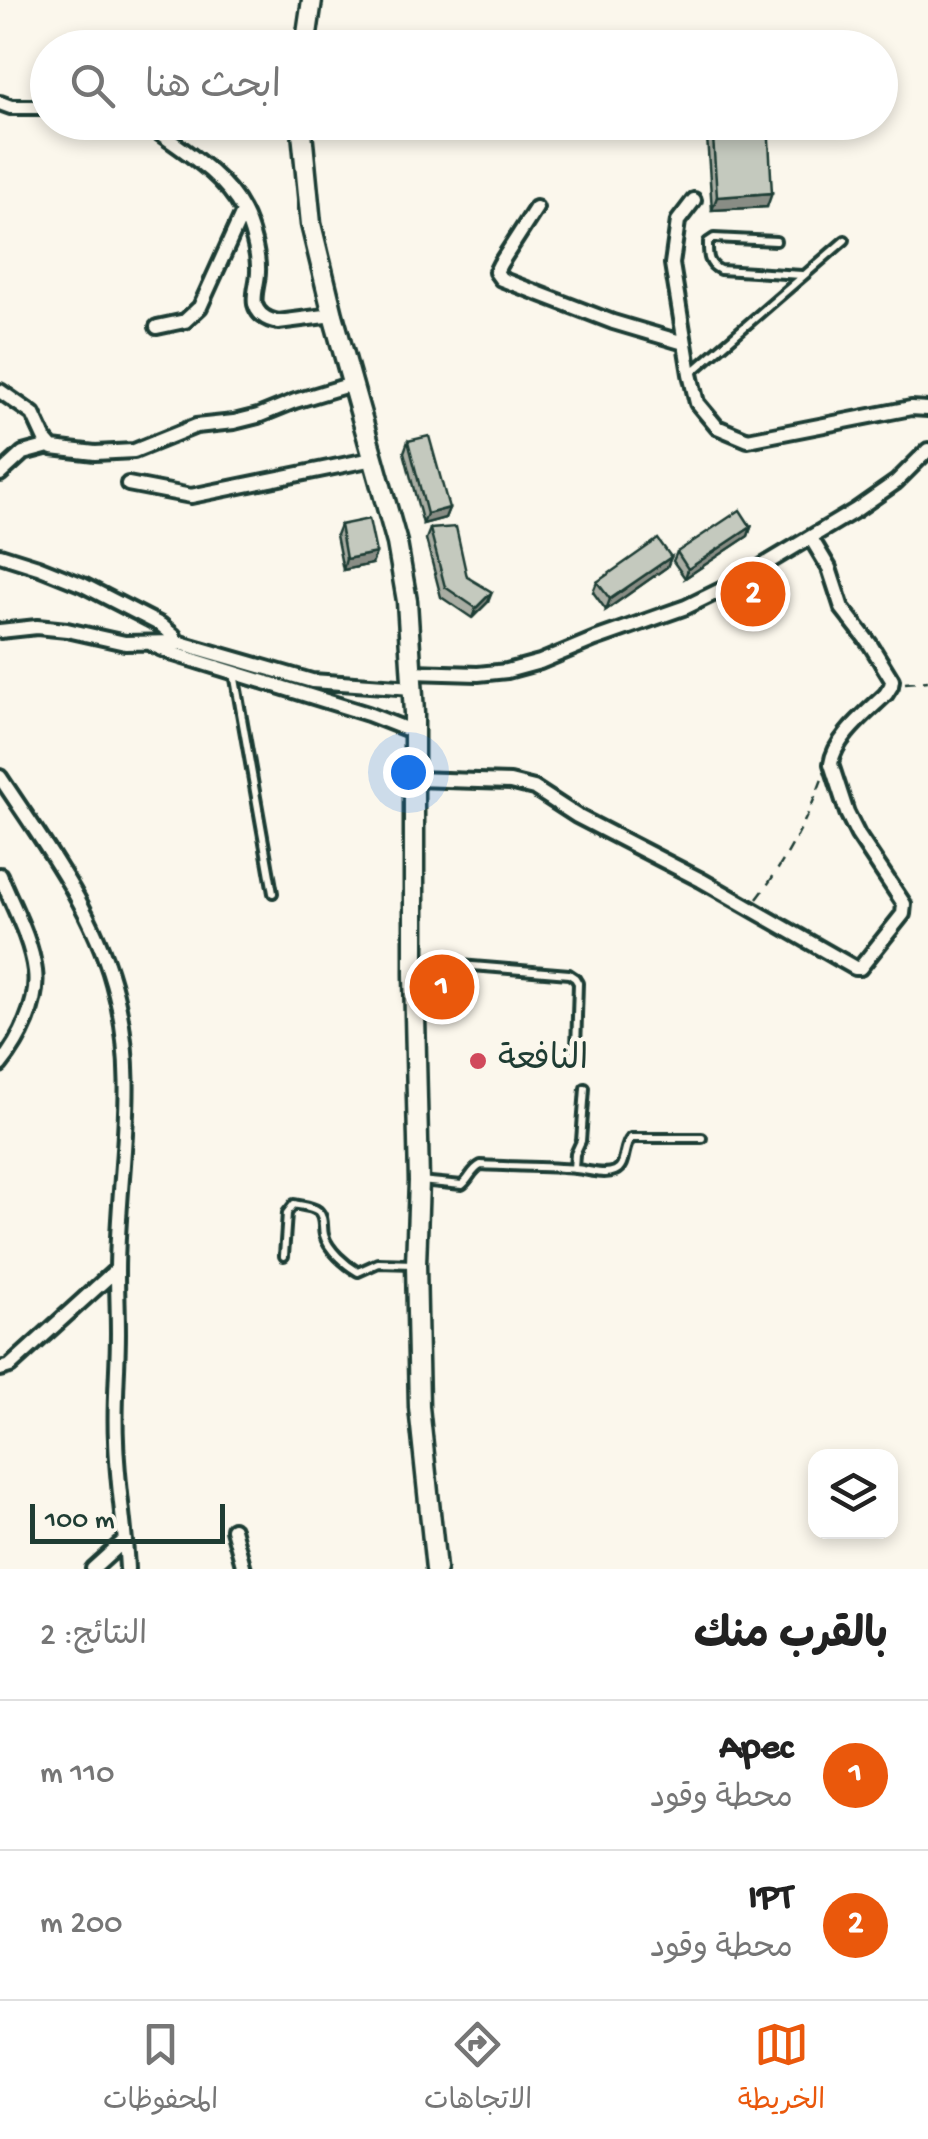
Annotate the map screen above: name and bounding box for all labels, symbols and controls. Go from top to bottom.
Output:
search box [30,30,898,140]
icon: search [65,58,120,113]
text: ابحث هنا [145,67,281,111]
pin: 2 [720,556,786,632]
your location [383,747,434,798]
pin: 1 [410,950,474,1024]
place label: النافعة [498,1041,588,1082]
marker: النافعة [467,1050,489,1072]
map controls [808,1449,898,1539]
button: layers [808,1449,898,1539]
scale bar [30,1499,225,1544]
text: 100 m [45,1505,115,1538]
text: بالقرب منك [694,1614,888,1663]
text: النتائج: 2 [40,1618,147,1656]
text: Apec [719,1727,793,1771]
text: 110 m [40,1756,114,1794]
text: 1 [849,1756,862,1794]
text: محطة وقود [650,1781,793,1819]
text: IPT [748,1877,793,1921]
text: 200 m [40,1906,122,1944]
text: 2 [848,1906,863,1944]
text: محطة وقود [650,1931,793,1969]
tab: المحفوظات [103,2017,218,2123]
tab: الاتجاهات [424,2017,532,2123]
tab: الخريطة [738,2017,825,2123]

